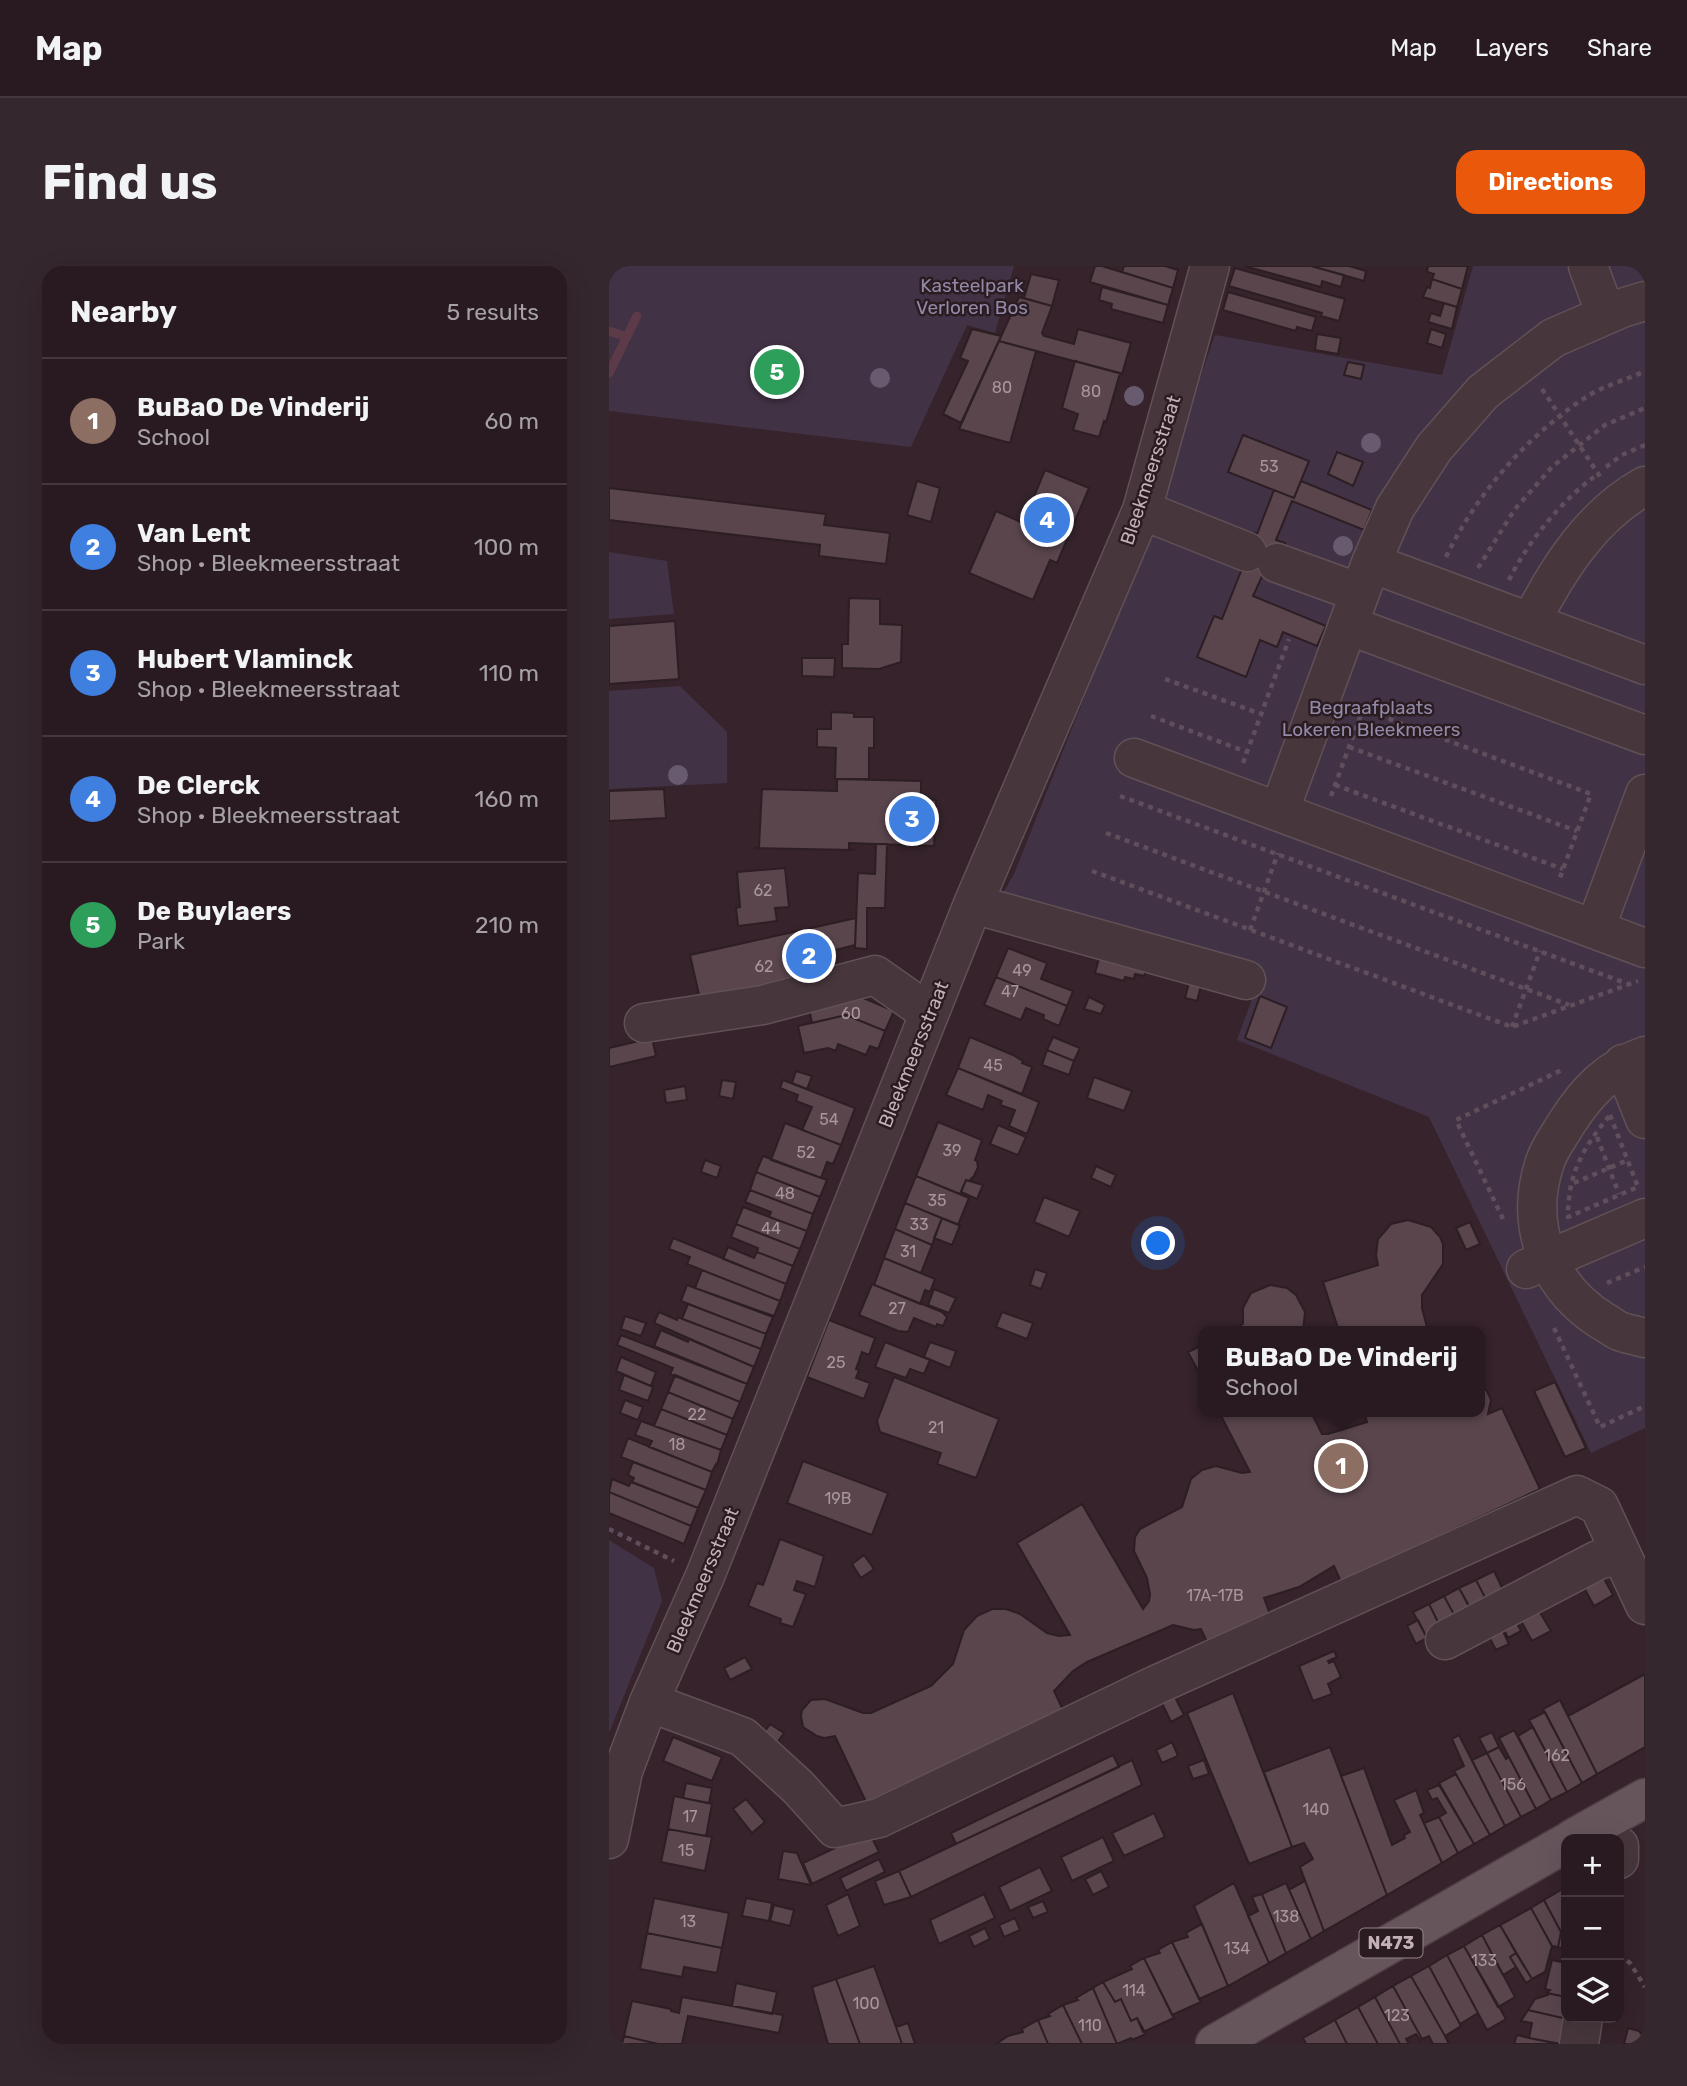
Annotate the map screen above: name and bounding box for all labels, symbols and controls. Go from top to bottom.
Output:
text: Map [35,29,103,68]
text: Map [1390,34,1437,62]
text: Layers [1475,34,1549,62]
text: Share [1587,34,1652,62]
button: Directions [1456,150,1645,214]
text: Find us [42,153,218,211]
park label: Kasteelpark Verloren Bos [916,274,1028,319]
text: Nearby [70,294,177,330]
text: 5 results [446,298,539,326]
pin: 5 [754,346,800,398]
house number: 80 [992,378,1012,397]
house number: 80 [1081,382,1101,401]
text: BuBaO De Vinderij [137,392,369,423]
street label: Bleekmeersstraat [1115,392,1186,548]
text: 1 [87,407,99,435]
text: 60 m [484,407,539,435]
text: School [137,423,210,451]
house number: 53 [1259,457,1279,476]
pin: 4 [1024,494,1070,546]
text: Van Lent [137,518,251,549]
text: 2 [86,533,100,561]
text: 100 m [474,533,539,561]
text: Shop · Bleekmeersstraat [137,549,400,577]
text: Hubert Vlaminck [137,644,353,675]
text: 3 [85,659,101,687]
text: 110 m [479,659,539,687]
text: Shop · Bleekmeersstraat [137,675,400,703]
park label: Begraafplaats Lokeren Bleekmeers [1282,696,1460,741]
text: De Clerck [137,770,260,801]
text: 4 [85,785,101,813]
text: 160 m [475,785,539,813]
pin: 3 [889,793,935,845]
text: Shop · Bleekmeersstraat [137,801,400,829]
house number: 62 [753,881,773,900]
text: De Buylaers [137,896,292,927]
text: 5 [86,911,100,939]
text: 210 m [475,911,539,939]
text: Park [137,927,185,955]
pin: 2 [786,930,832,982]
house number: 62 [754,957,774,976]
house number: 49 [1012,961,1032,980]
street label: Bleekmeersstraat [874,977,954,1131]
house number: 47 [1001,982,1019,1001]
house number: 60 [841,1004,861,1023]
house number: 45 [983,1056,1003,1075]
house number: 54 [819,1110,839,1129]
house number: 39 [942,1141,962,1160]
house number: 52 [797,1143,815,1162]
house number: 48 [775,1184,795,1203]
house number: 35 [927,1191,947,1210]
house number: 33 [909,1215,929,1234]
house number: 44 [761,1219,781,1238]
your location [1141,1226,1175,1260]
house number: 31 [900,1242,916,1261]
house number: 27 [888,1299,906,1318]
popup [1198,1326,1485,1417]
text: BuBaO De Vinderij [1225,1342,1458,1373]
house number: 25 [827,1353,845,1372]
text: School [1225,1373,1298,1401]
house number: 22 [688,1405,706,1424]
house number: 21 [928,1418,944,1437]
house number: 18 [668,1435,686,1454]
pin: 1 [1318,1440,1364,1492]
house number: 19B [824,1489,852,1508]
street label: Bleekmeersstraat [661,1503,744,1656]
house number: 17A-17B [1186,1586,1244,1605]
house number: 162 [1544,1746,1570,1765]
house number: 156 [1500,1775,1526,1794]
house number: 140 [1303,1800,1329,1819]
house number: 17 [682,1807,698,1826]
map controls [1561,1834,1624,2023]
button: + [1561,1834,1624,1897]
house number: 15 [678,1841,694,1860]
button: − [1561,1897,1624,1960]
house number: 138 [1273,1907,1299,1926]
house number: 13 [680,1912,696,1931]
road number: N473 [1359,1928,1423,1958]
house number: 134 [1224,1939,1250,1958]
house number: 133 [1471,1951,1497,1970]
button: layers [1561,1960,1624,2023]
house number: 114 [1122,1981,1146,2000]
house number: 100 [852,1994,880,2013]
house number: 123 [1384,2006,1410,2025]
house number: 110 [1078,2016,1102,2035]

